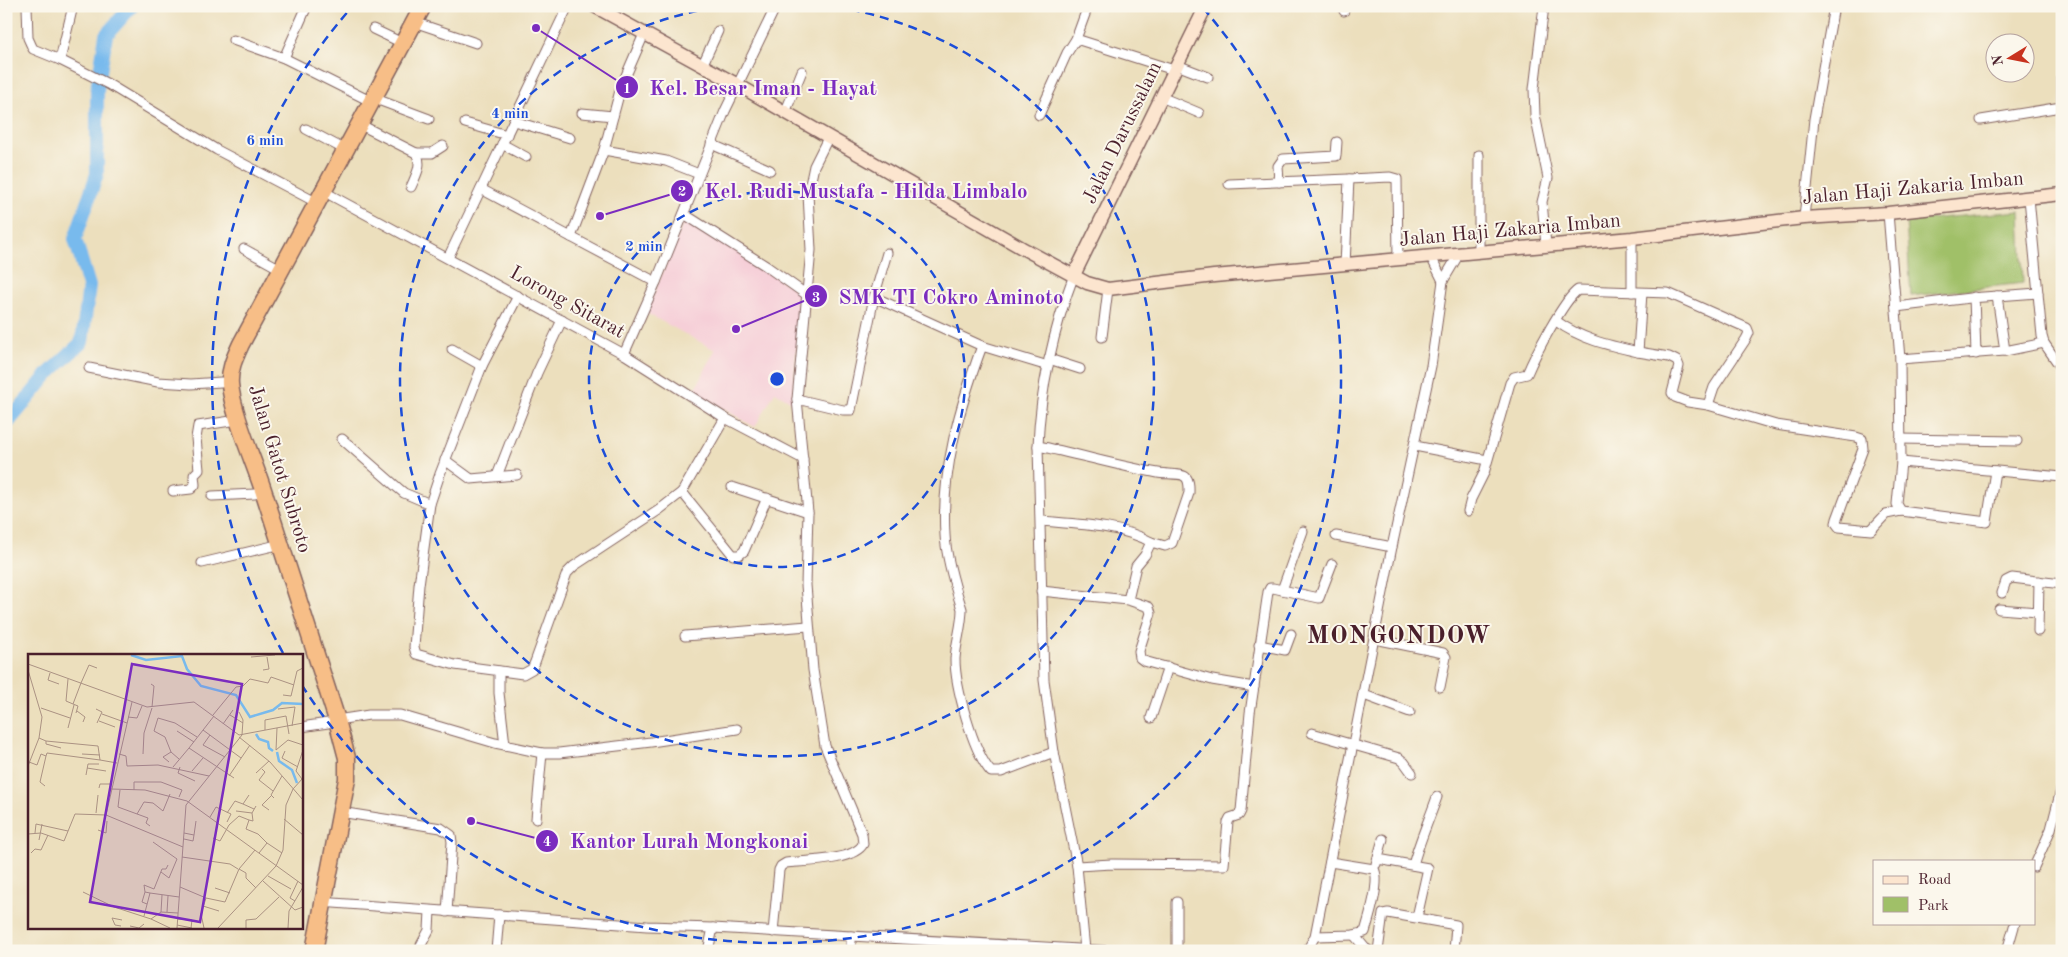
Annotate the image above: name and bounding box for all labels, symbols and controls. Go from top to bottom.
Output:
north arrow [1986,32,2036,82]
text: N [1990,53,2006,67]
street label: Jalan Darussalam [1080,59,1166,207]
callout: Kel. Besar Iman - Hayat [614,69,887,105]
text: Kel. Besar Iman - Hayat [649,79,877,100]
text: 1 [623,82,631,97]
text: 4 min [491,107,529,122]
text: 6 min [246,134,284,149]
street label: Jalan Haji Zakaria Imban [1801,169,2025,209]
callout: Kel. Rudi Mustafa - Hilda Limbalo [669,173,1038,209]
text: Kel. Rudi Mustafa - Hilda Limbalo [704,182,1028,203]
text: 2 [678,185,686,200]
street label: Jalan Haji Zakaria Imban [1398,211,1622,251]
text: 2 min [625,240,663,255]
street label: Lorong Sitarat [506,263,628,343]
callout: SMK TI Cokro Aminoto [803,278,1073,314]
text: SMK TI Cokro Aminoto [838,288,1064,309]
text: 3 [812,291,820,306]
centre of rings [768,370,786,388]
street label: Jalan Gatot Subroto [244,383,314,555]
district label: MONGONDOW [1307,624,1491,649]
inset map [28,654,302,930]
callout: Kantor Lurah Mongkonai [535,823,818,859]
text: Kantor Lurah Mongkonai [570,832,808,853]
text: 4 [543,835,551,850]
legend [1873,860,2036,924]
text: Road [1918,873,1952,888]
text: Park [1918,899,1949,914]

